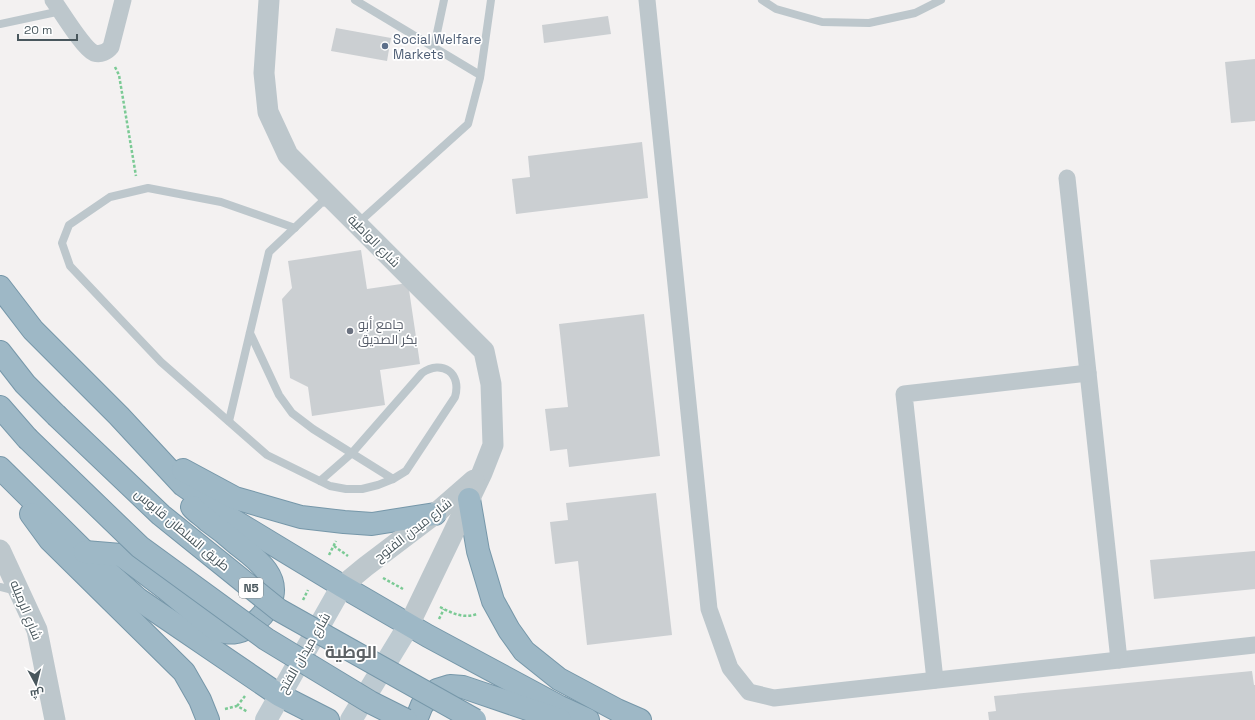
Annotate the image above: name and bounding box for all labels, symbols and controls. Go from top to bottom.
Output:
scale bar [18,16,77,42]
text: 20 m [24,22,52,38]
place label: Social Welfare Markets [393,31,481,63]
marker: Social Welfare Markets [380,41,390,51]
street label: شارع الواطية [344,211,404,271]
place label: جامع أبو بكر الصديق [358,316,418,348]
marker: جامع أبو بكر الصديق [345,326,355,336]
street label: طريق السلطان قابوس [131,485,233,575]
street label: شارع ميدن الفتوح [371,494,455,566]
street label: شارع الرميله [6,578,46,642]
road number: N5 [239,578,263,598]
street label: شارع ميدان الفتح [274,610,334,696]
district label: الوطية [325,641,377,663]
north arrow [16,664,56,704]
text: ش [29,686,45,702]

